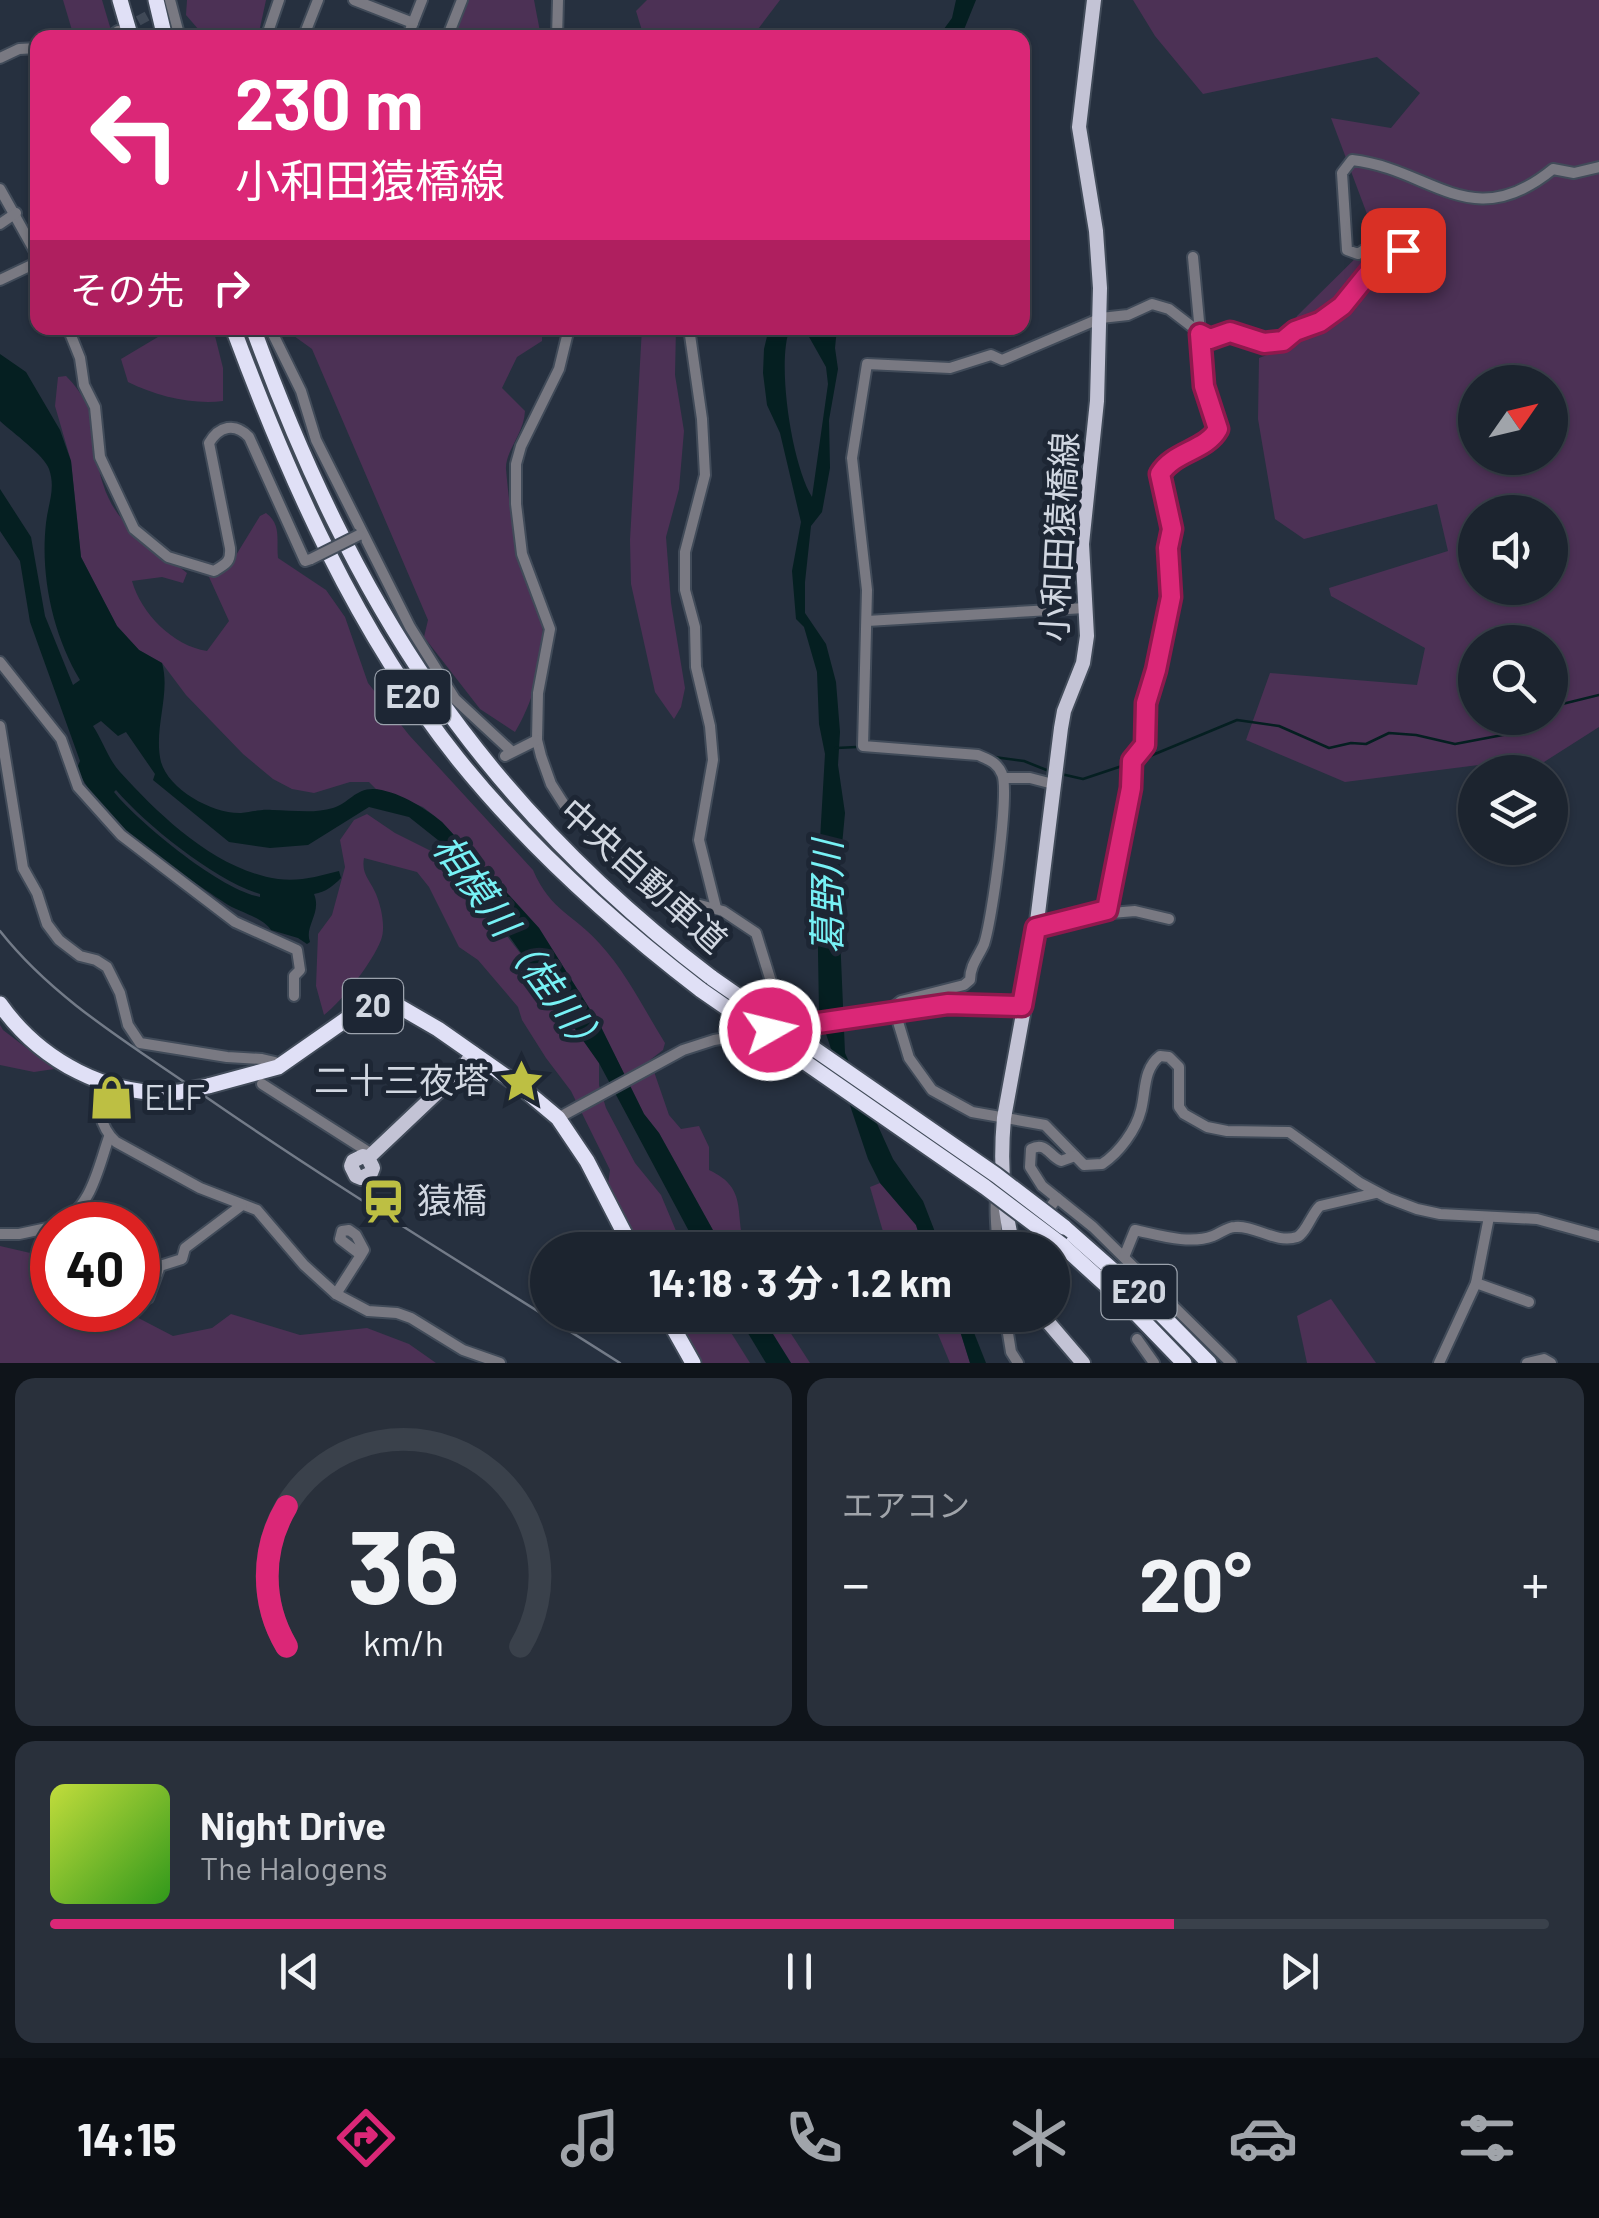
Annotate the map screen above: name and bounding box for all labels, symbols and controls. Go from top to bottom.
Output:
text: 230 m [235,60,423,144]
icon: left [70,70,200,200]
text: 小和田猿橋線 [235,152,505,206]
pin [1361,208,1446,293]
icon: arrive [1376,223,1431,278]
icon: right [204,260,259,315]
text: その先 [70,266,184,312]
north arrow [1458,365,1568,475]
map controls [1458,365,1568,865]
street label: 小和田猿橋線 [1032,431,1084,643]
button: sound [1458,495,1568,605]
button: search [1458,625,1568,735]
road number: E20 [376,670,450,724]
button: layers [1458,755,1568,865]
street label: 中央自動車道 [552,789,736,960]
water label: 相模川（桂川） [425,825,618,1067]
water label: 葛野川 [803,836,849,954]
position arrow [718,978,822,1082]
road number: 20 [343,979,403,1033]
place icon: 二十三夜塔 [498,1057,546,1105]
place label: 二十三夜塔 [314,1058,489,1100]
shop icon: ELF [87,1074,135,1122]
place label: ELF [144,1075,205,1117]
station icon: 猿橋 [360,1177,408,1225]
place label: 猿橋 [417,1178,487,1220]
speed limit sign: 40 [30,1202,160,1332]
text: 14:18 · 3 分 · 1.2 km [648,1259,952,1305]
road number: E20 [1102,1265,1176,1319]
text: エアコン [842,1485,970,1523]
text: 36 [347,1500,460,1625]
text: 20° [1139,1537,1252,1627]
text: − [842,1549,870,1615]
text: + [1521,1549,1549,1615]
text: km/h [363,1620,444,1663]
text: Night Drive [200,1802,386,1848]
text: The Halogens [200,1848,388,1886]
icon: previous [272,1944,327,1999]
icon: pause [772,1944,827,1999]
icon: next [1272,1944,1327,1999]
icon: directions [331,2103,401,2173]
icon: music [555,2103,625,2173]
icon: phone [779,2103,849,2173]
icon: climate [1004,2103,1074,2173]
icon: car [1228,2103,1298,2173]
icon: filters [1452,2103,1522,2173]
text: 14:15 [77,2111,177,2165]

